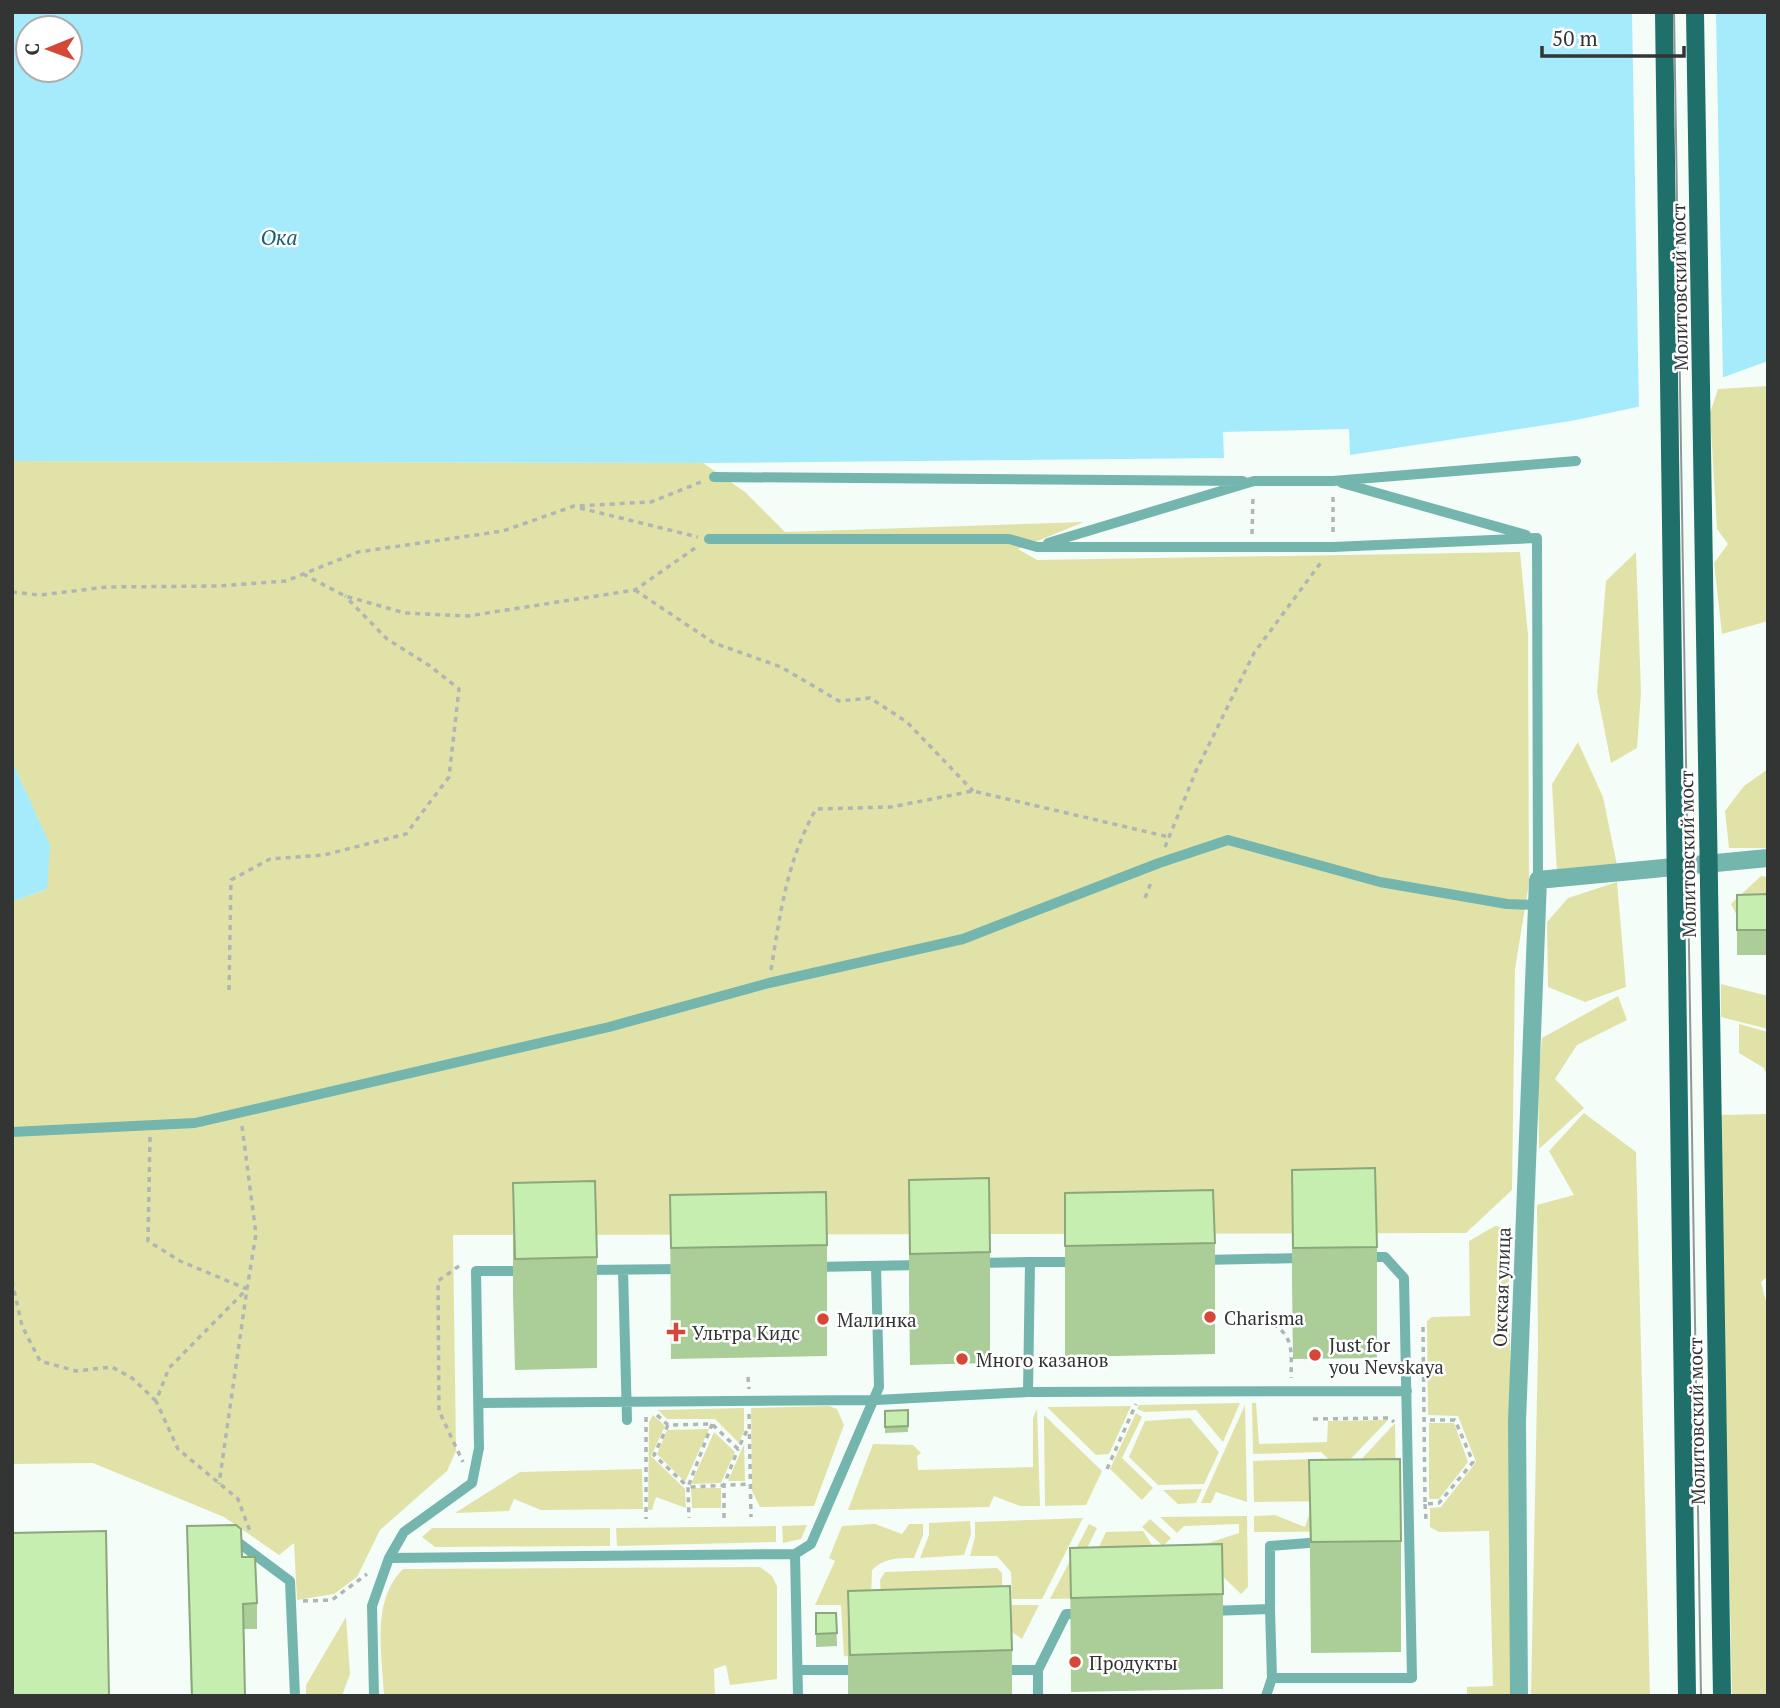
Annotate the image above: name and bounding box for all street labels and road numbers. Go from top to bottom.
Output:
street label: Молитовский мост [1665,203,1693,371]
street label: Молитовский мост [1673,770,1701,938]
street label: Окская улица [1486,1226,1516,1347]
street label: Молитовский мост [1682,1337,1710,1505]

